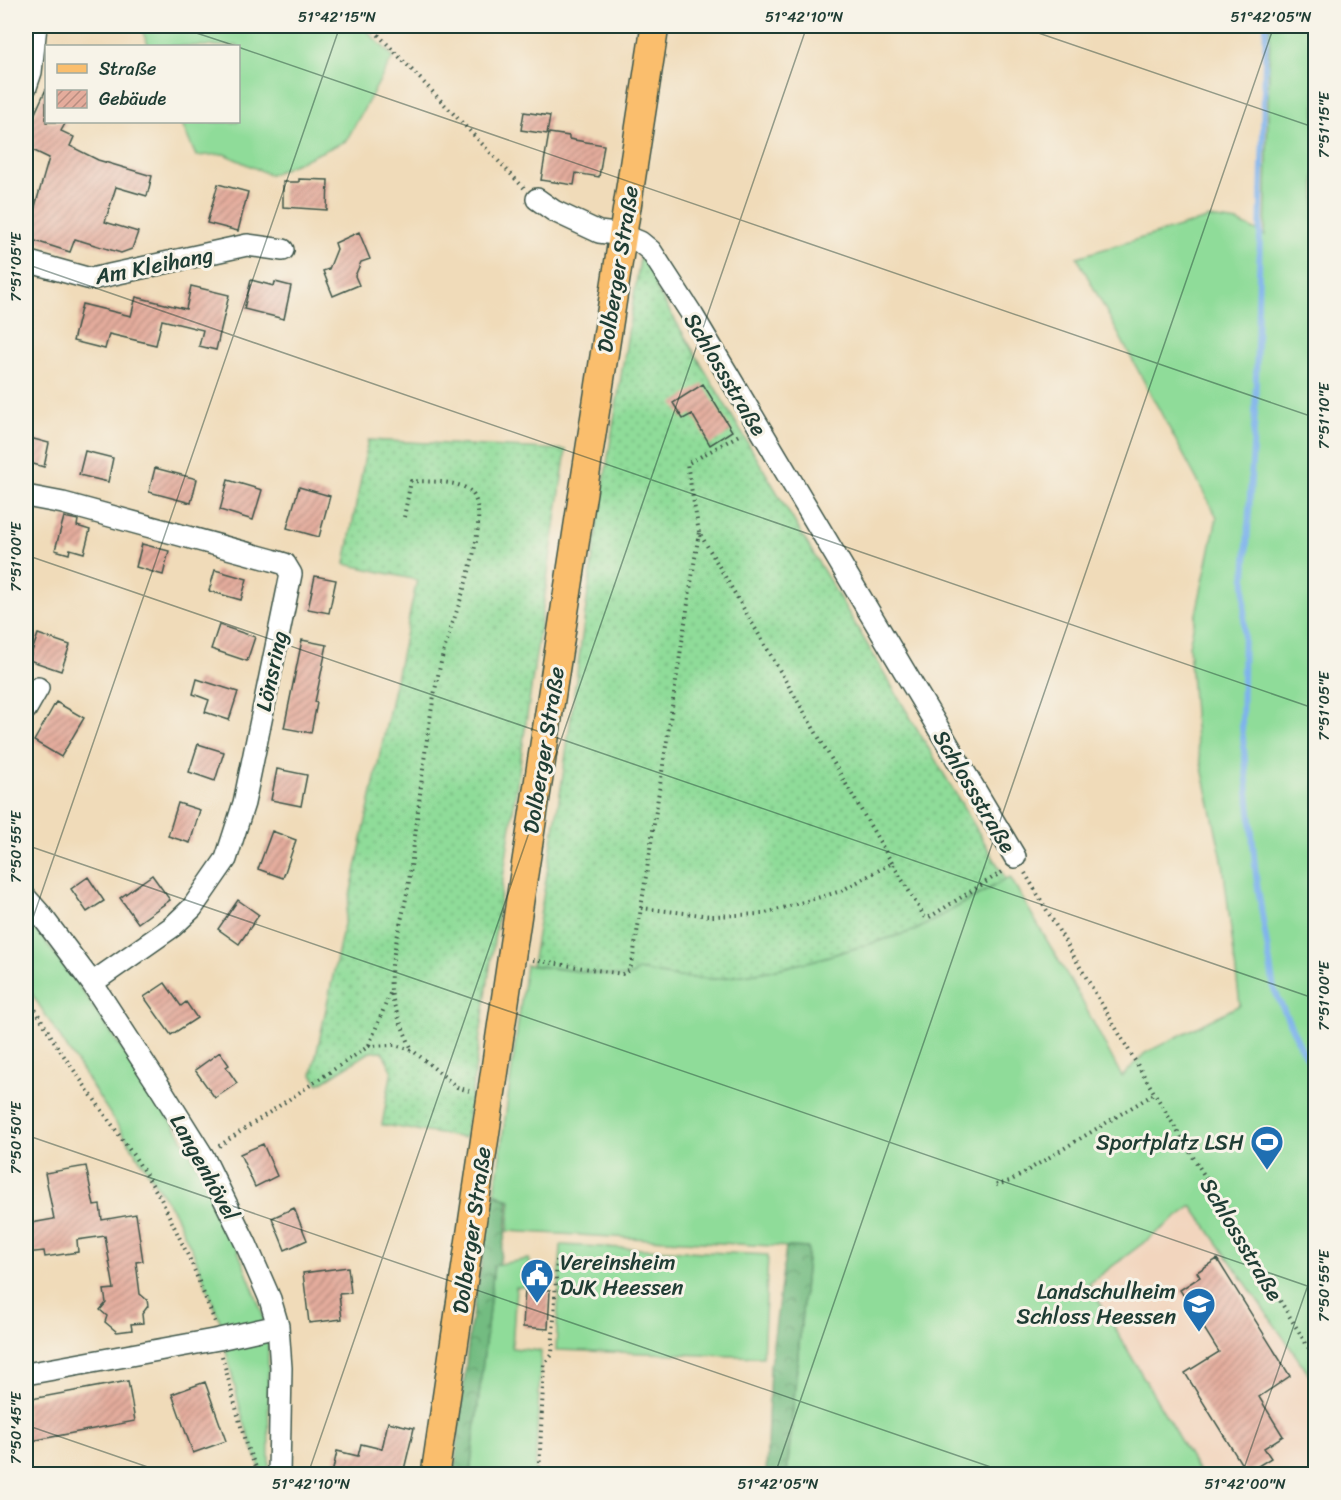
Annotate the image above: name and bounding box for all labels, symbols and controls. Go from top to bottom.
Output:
text: 51°42'15"N [298,4,377,30]
text: 51°42'10"N [765,4,844,30]
text: 51°42'05"N [1231,4,1312,30]
legend [45,45,240,123]
text: Straße [99,53,156,85]
text: Gebäude [99,83,167,115]
text: 7°51'15"E [1311,90,1337,158]
street label: Dolberger Straße [585,183,650,355]
text: 7°51'05"E [3,231,29,302]
street label: Am Kleihang [91,235,217,296]
street label: Schlossstraße [673,305,778,444]
text: 7°51'10"E [1311,381,1337,449]
text: 7°51'00"E [3,520,29,592]
street label: Lönsring [244,627,299,715]
street label: Dolberger Straße [511,664,576,836]
text: 7°51'05"E [1311,670,1337,741]
street label: Schlossstraße [922,722,1027,861]
text: 7°50'55"E [3,809,29,883]
text: 7°51'00"E [1311,959,1337,1031]
text: 7°50'50"E [3,1100,29,1174]
street label: Langenhövel [159,1107,250,1229]
place label: Sportplatz LSH [1096,1123,1244,1162]
sports icon: Sportplatz LSH [1249,1124,1285,1171]
street label: Dolberger Straße [440,1144,503,1316]
street label: Schlossstraße [1189,1170,1294,1309]
place label: Vereinsheim DJK Heessen [560,1243,683,1307]
text: 7°50'55"E [1311,1248,1337,1322]
public building icon: Vereinsheim DJK Heessen [519,1257,555,1304]
place label: Landschulheim Schloss Heessen [1016,1272,1176,1336]
school or university icon: Landschulheim Schloss Heessen [1181,1286,1217,1333]
text: 7°50'45"E [3,1390,29,1464]
text: 51°42'10"N [272,1471,351,1497]
text: 51°42'05"N [738,1471,819,1497]
text: 51°42'00"N [1204,1471,1286,1497]

